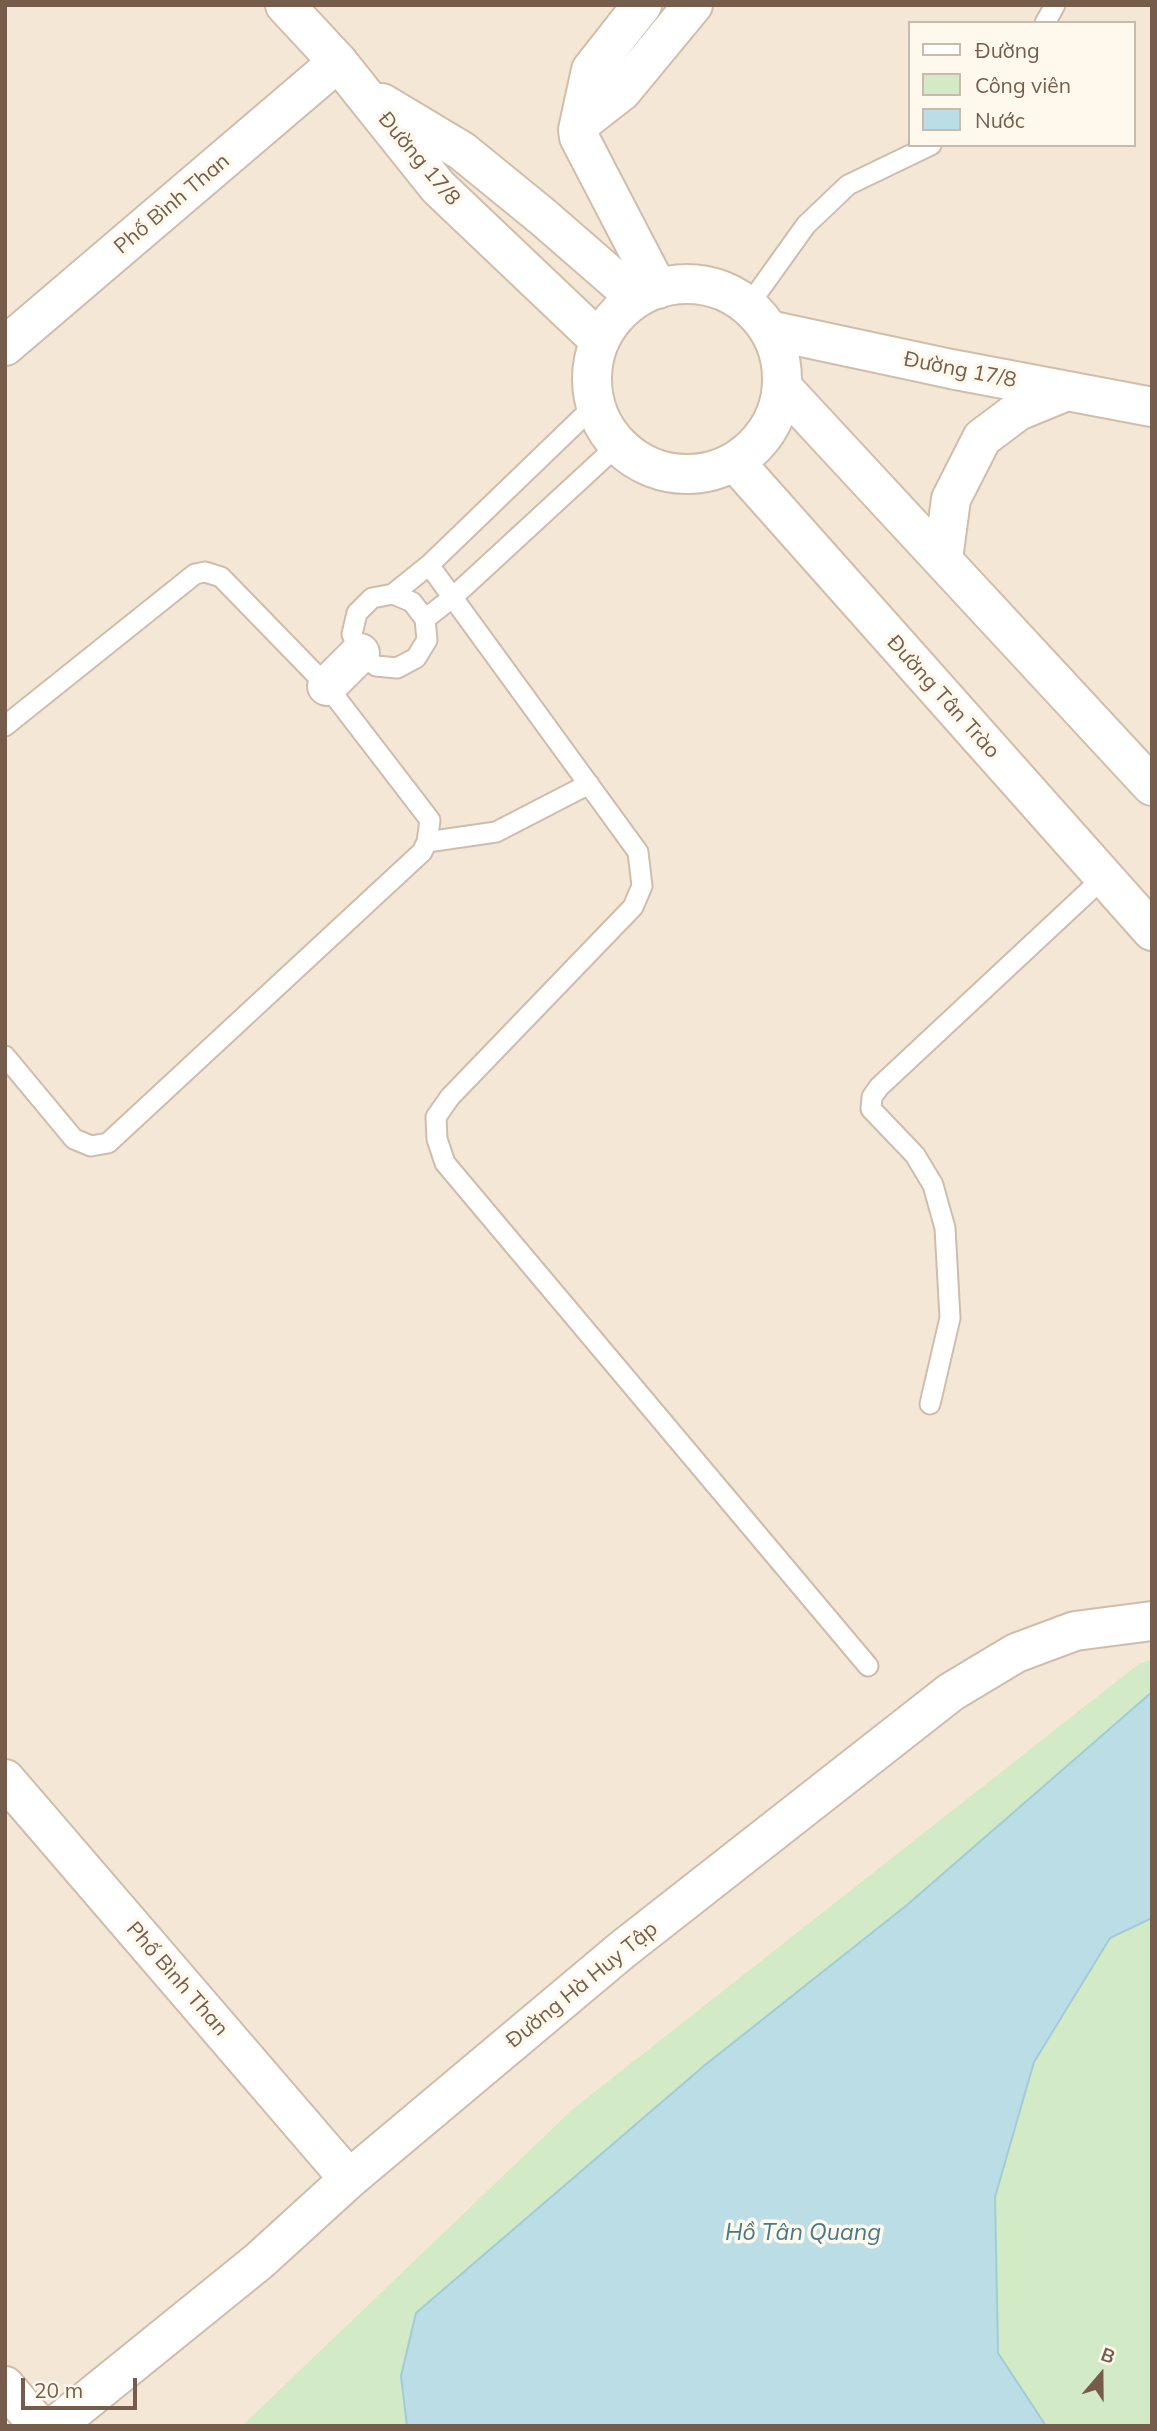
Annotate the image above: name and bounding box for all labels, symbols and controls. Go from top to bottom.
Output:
legend [908,21,1136,147]
text: Đường [975,37,1040,63]
text: Công viên [975,72,1071,98]
street label: Đường 17/8 [373,107,465,211]
text: Nước [975,107,1025,133]
street label: Phố Bình Than [109,148,235,260]
street label: Đường 17/8 [902,347,1018,393]
street label: Đường Tân Trào [881,630,1005,764]
street label: Đường Hà Huy Tập [501,1916,663,2054]
street label: Phố Bình Than [121,1917,233,2041]
water label: Hồ Tân Quang [725,2219,881,2247]
north arrow [1066,2340,1136,2410]
text: B [1098,2342,1118,2369]
scale bar [24,2364,140,2408]
text: 20 m [34,2377,83,2403]

